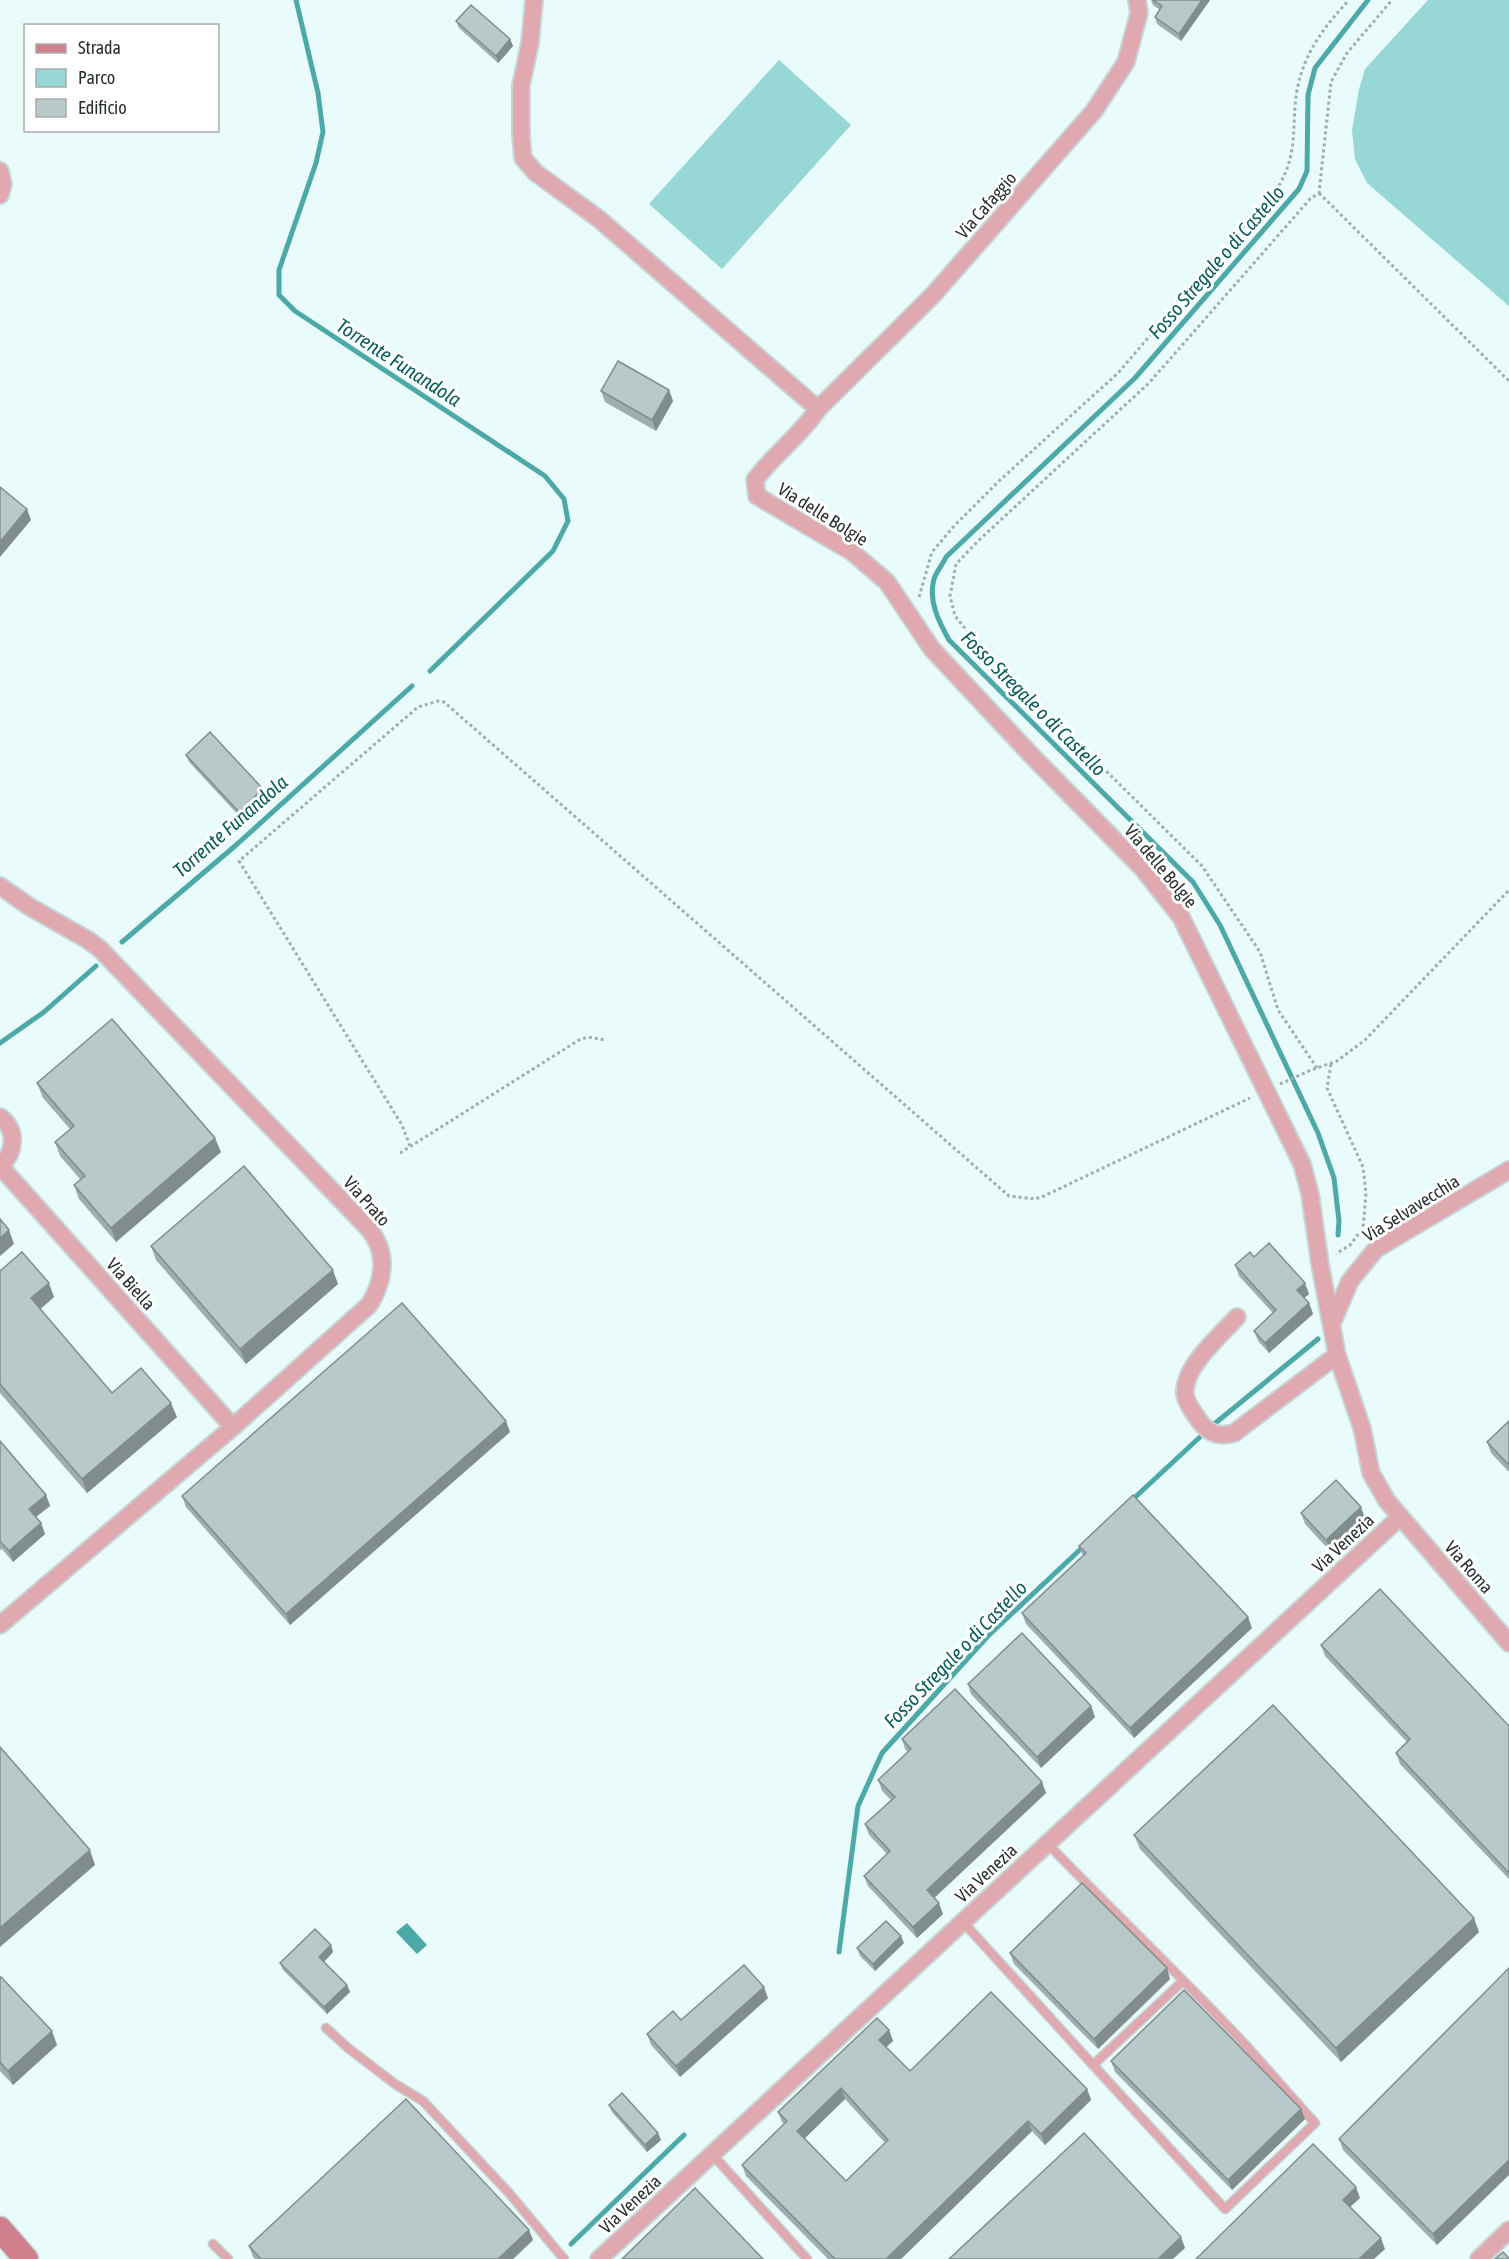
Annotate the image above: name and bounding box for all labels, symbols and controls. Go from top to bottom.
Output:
legend [24,24,219,132]
text: Strada [78,37,121,58]
text: Parco [78,67,115,88]
text: Edificio [78,97,127,118]
street label: Via Cafaggio [951,167,1021,243]
water label: Fosso Stregale o di Castello [1143,181,1289,343]
water label: Torrente Funandola [332,313,466,411]
street label: Via delle Bolgie [774,478,872,550]
water label: Fosso Stregale o di Castello [957,626,1111,780]
water label: Torrente Funandola [168,770,292,882]
street label: Via delle Bolgie [1120,820,1202,912]
street label: Via Selvavecchia [1359,1170,1463,1246]
street label: Via Prato [339,1172,395,1230]
street label: Via Biella [102,1254,160,1314]
street label: Via Venezia [1308,1509,1378,1577]
street label: Via Roma [1441,1536,1497,1598]
water label: Fosso Stregale o di Castello [879,1576,1031,1732]
street label: Via Venezia [951,1839,1021,1907]
street label: Via Venezia [595,2170,665,2238]

